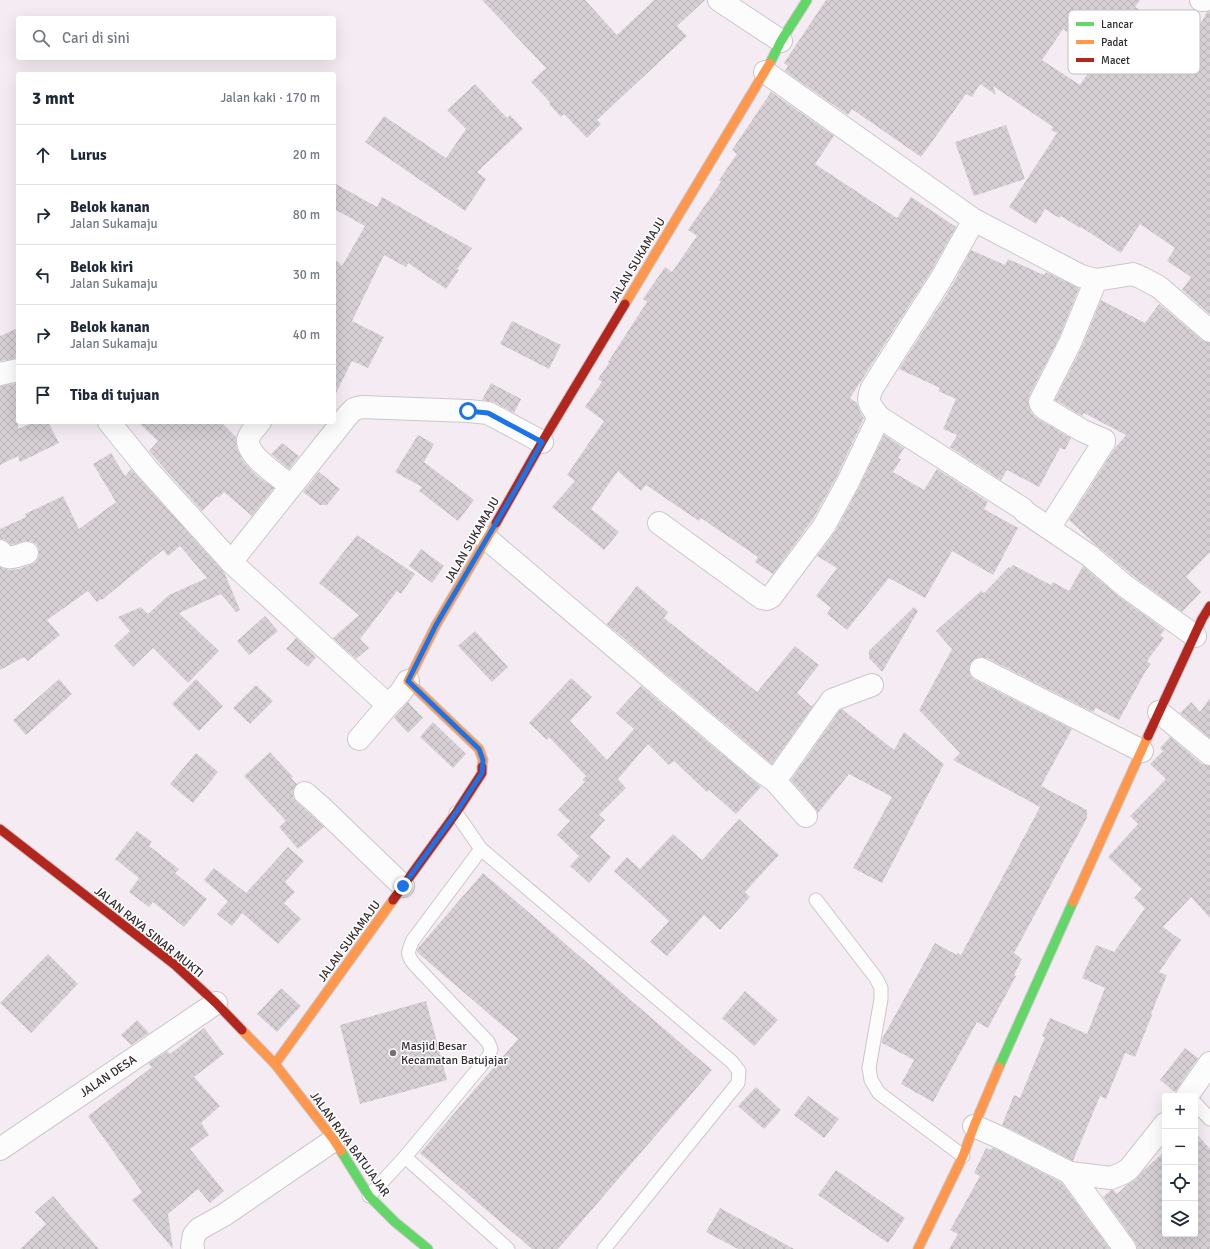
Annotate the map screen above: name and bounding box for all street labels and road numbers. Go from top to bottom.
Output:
street label: JALAN SUKAMAJU [606,215,669,306]
street label: JALAN SUKAMAJU [442,495,503,586]
street label: JALAN RAYA SINAR MUKTI [91,884,206,981]
street label: JALAN SUKAMAJU [315,898,384,985]
street label: JALAN DESA [77,1052,140,1101]
street label: JALAN RAYA BATUJAJAR [306,1089,393,1200]

